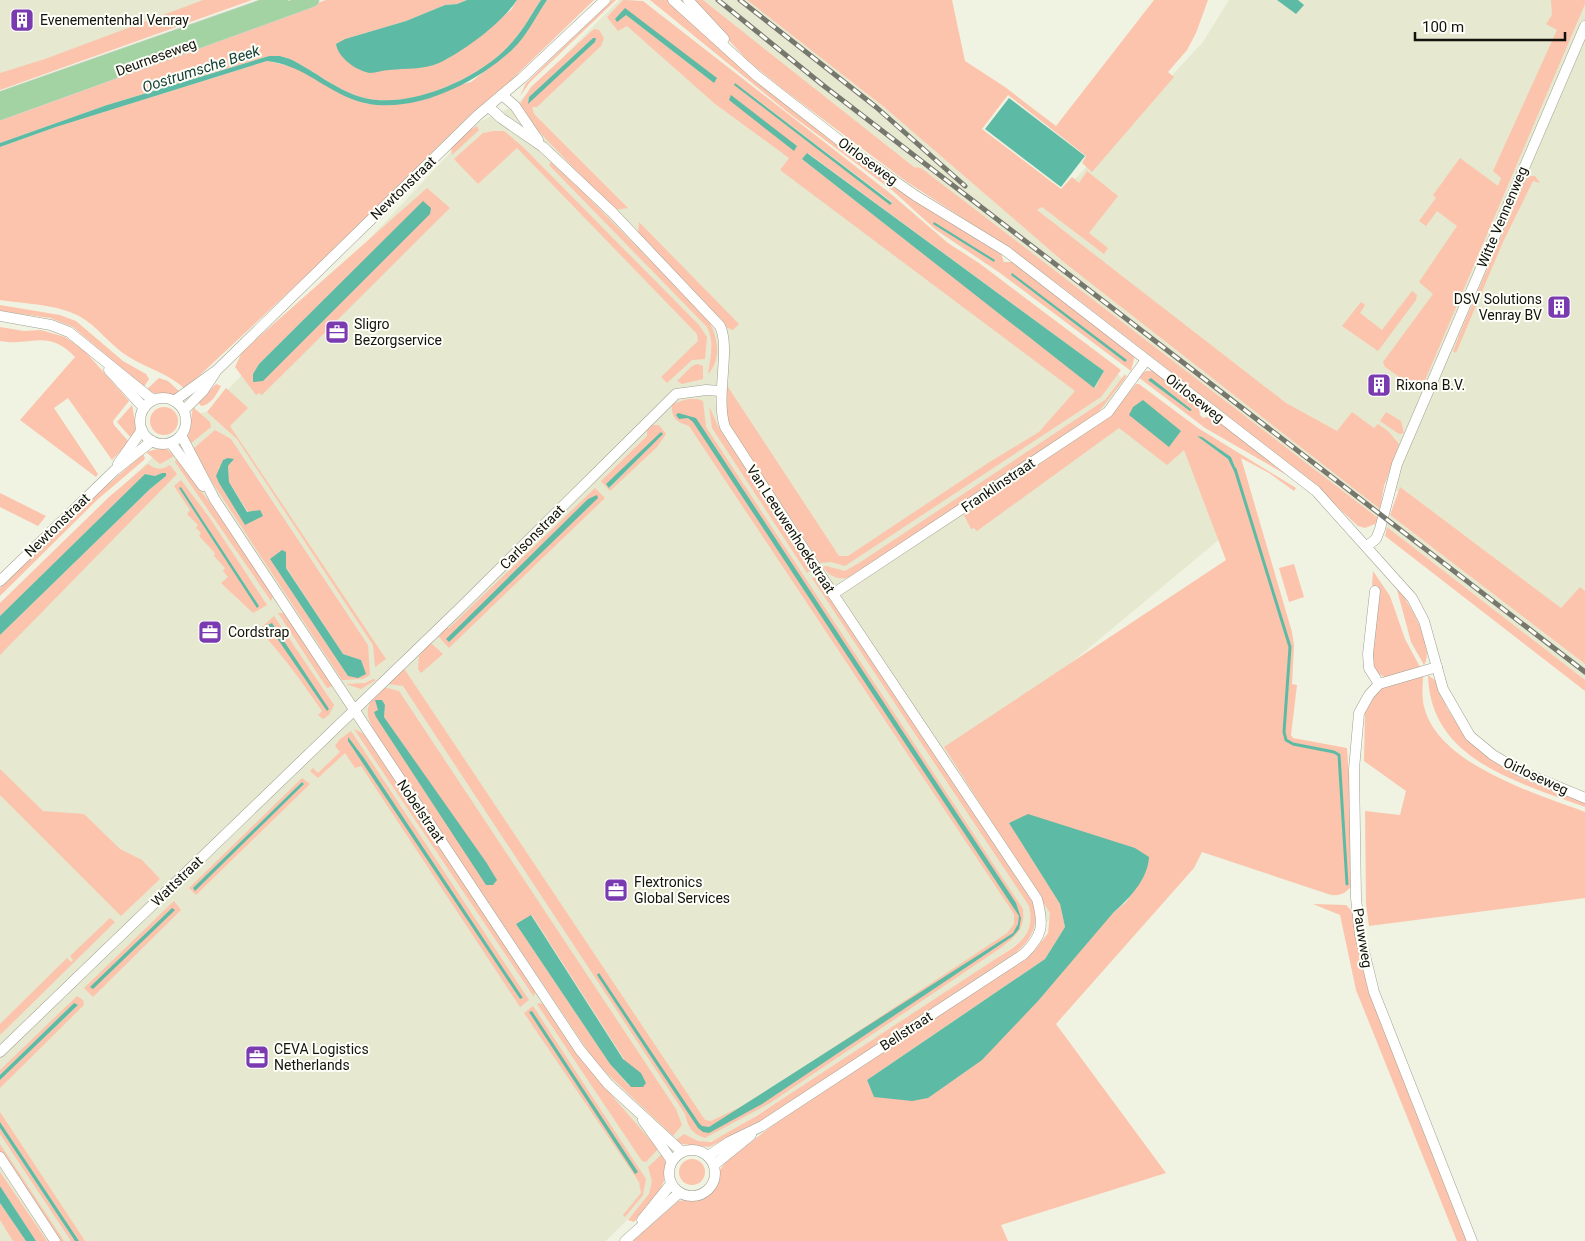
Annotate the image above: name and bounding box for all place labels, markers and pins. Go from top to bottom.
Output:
building icon: Evenementenhal Venray [9,7,35,33]
place label: Evenementenhal Venray [40,12,189,28]
place label: DSV Solutions Venray BV [1454,291,1542,323]
building icon: DSV Solutions Venray BV [1546,294,1572,320]
place label: Sligro Bezorgservice [354,316,442,348]
office icon: Sligro Bezorgservice [324,319,350,345]
building icon: Rixona B.V. [1366,372,1392,398]
place label: Rixona B.V. [1396,377,1465,393]
office icon: Cordstrap [197,619,223,645]
place label: Cordstrap [228,624,289,640]
place label: Flextronics Global Services [634,874,730,906]
office icon: Flextronics Global Services [603,877,629,903]
place label: CEVA Logistics Netherlands [274,1041,369,1073]
office icon: CEVA Logistics Netherlands [244,1044,270,1070]

